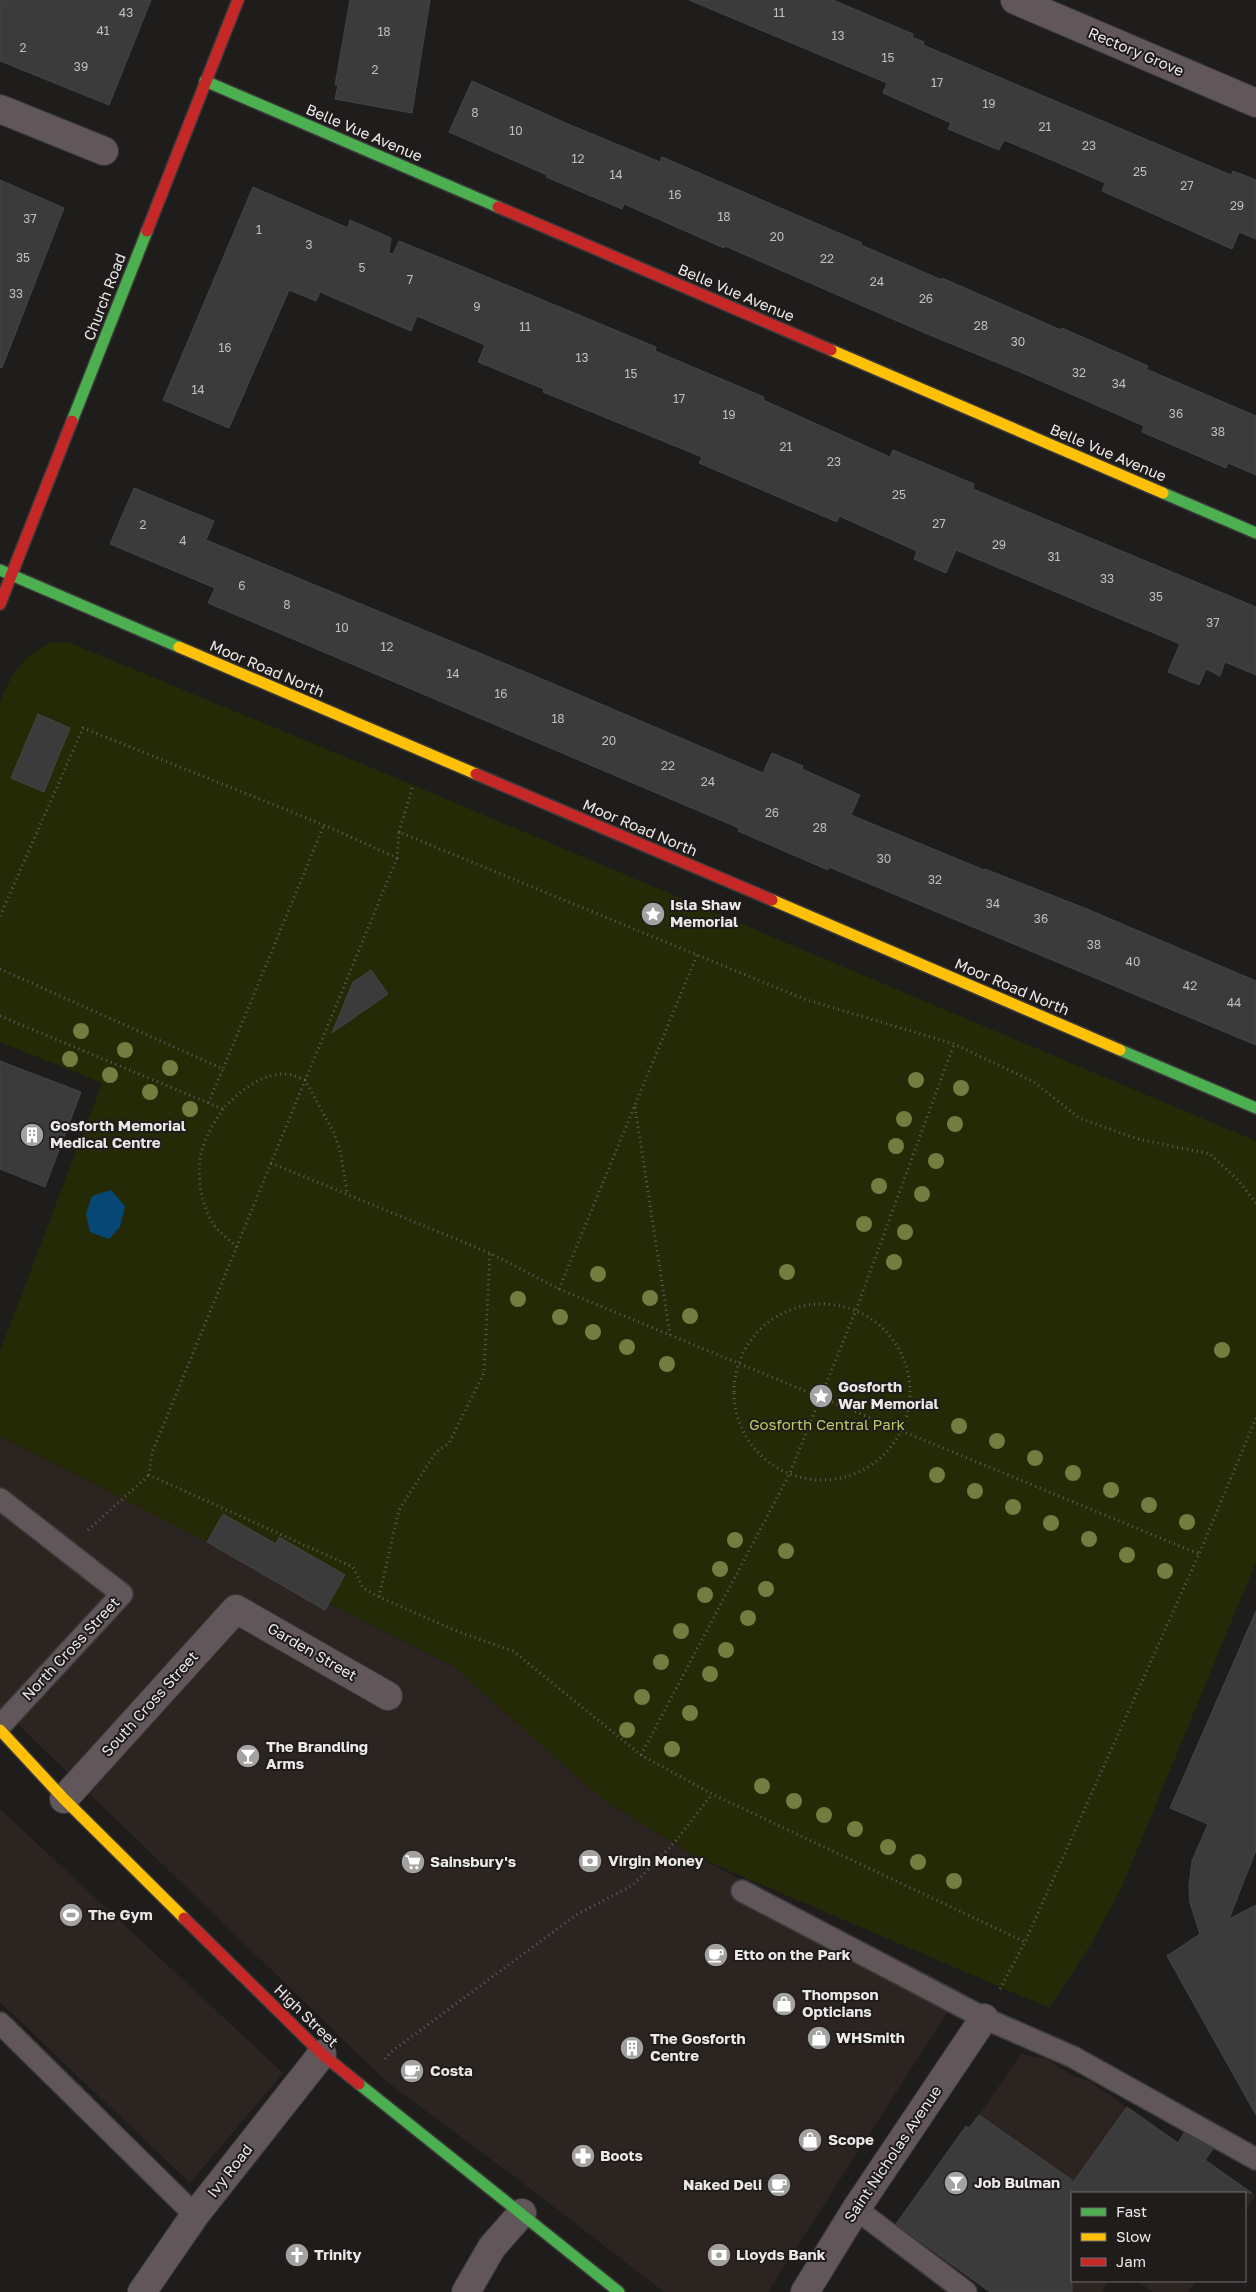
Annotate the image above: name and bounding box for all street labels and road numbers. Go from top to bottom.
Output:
street label: Rectory Grove [1086,23,1187,79]
street label: Belle Vue Avenue [304,99,426,165]
street label: Church Road [79,250,129,343]
street label: Belle Vue Avenue [676,259,798,325]
street label: Belle Vue Avenue [1048,419,1170,485]
street label: Moor Road North [207,636,327,700]
street label: Moor Road North [580,795,700,859]
street label: Moor Road North [952,954,1072,1018]
street label: North Cross Street [18,1593,123,1704]
street label: Garden Street [265,1618,360,1684]
street label: South Cross Street [97,1647,201,1760]
street label: High Street [271,1980,342,2050]
street label: Saint Nicholas Avenue [840,2082,945,2225]
street label: Ivy Road [203,2140,256,2201]

